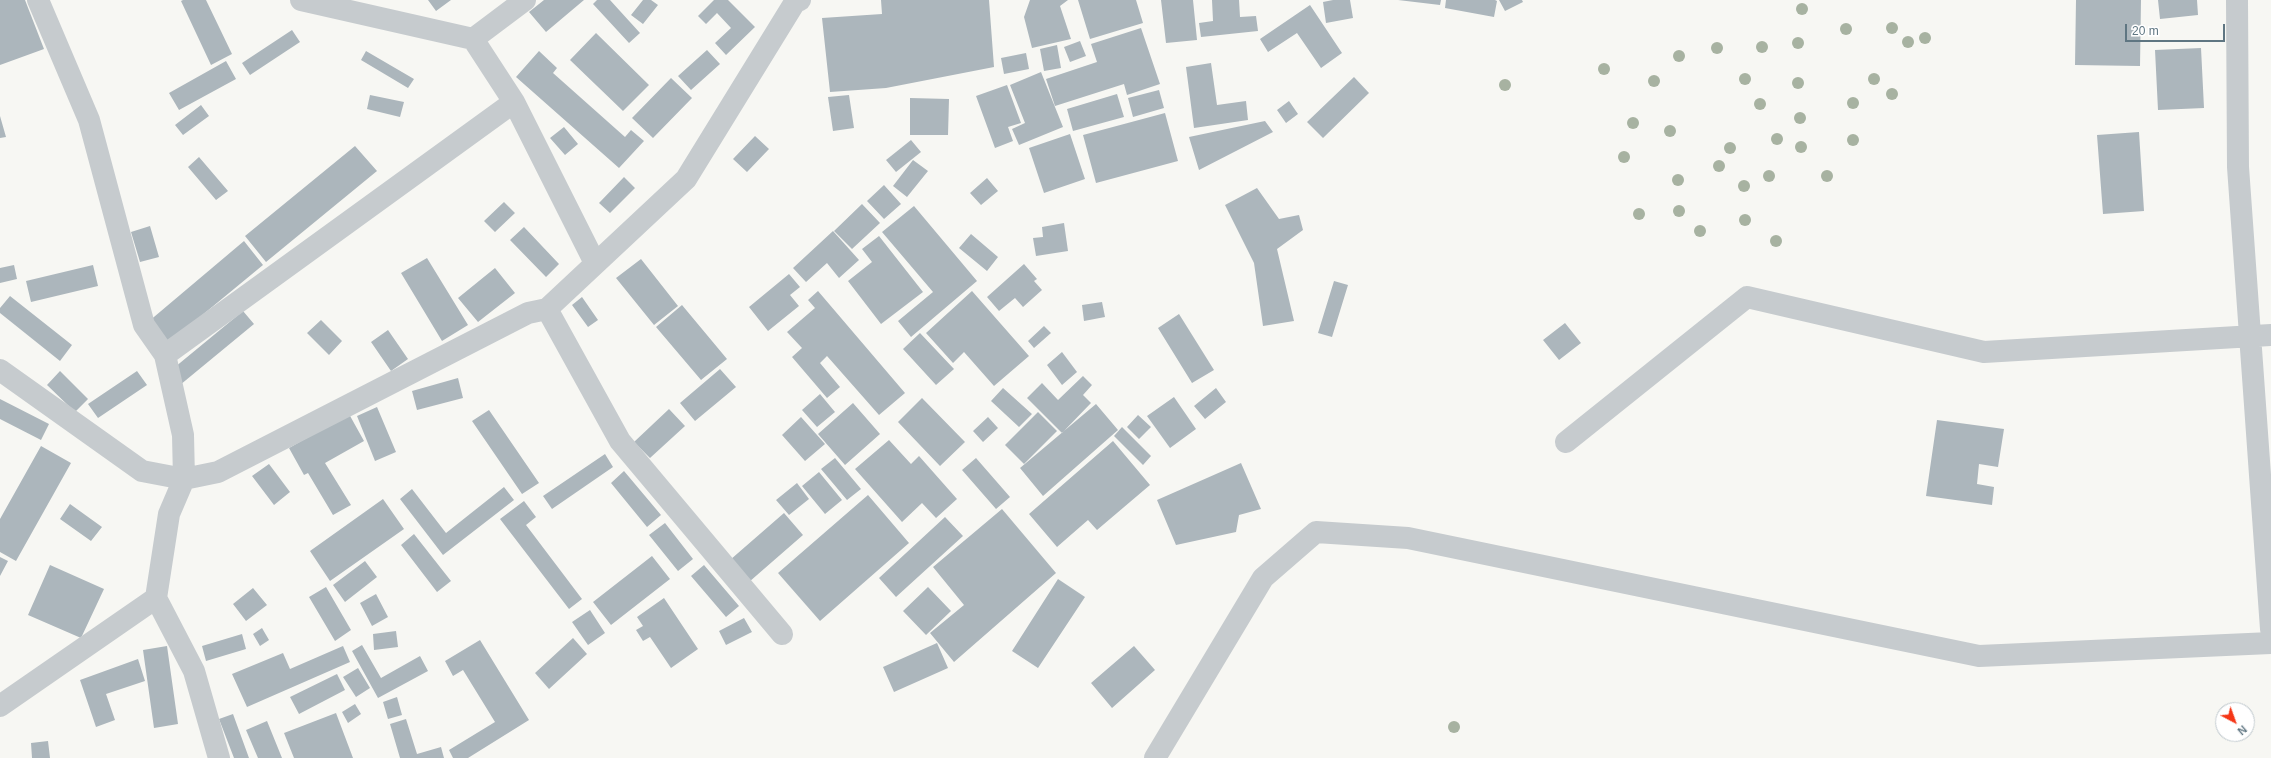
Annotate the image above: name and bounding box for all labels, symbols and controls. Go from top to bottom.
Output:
scale bar [2127,16,2227,42]
text: 20 m [2132,24,2159,38]
north arrow [2215,702,2255,742]
text: N [2235,723,2249,737]

